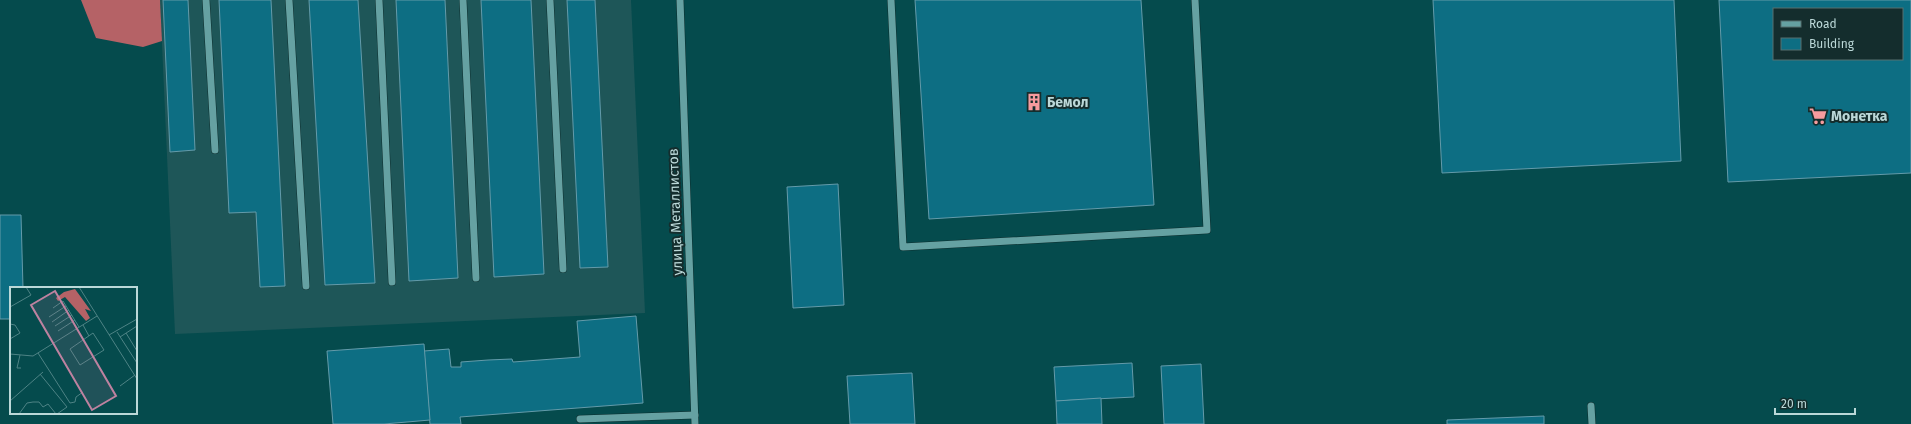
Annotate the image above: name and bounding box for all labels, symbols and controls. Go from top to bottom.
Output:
legend [1773,8,1903,60]
text: Road [1809,17,1837,31]
text: Building [1809,37,1855,51]
building icon: Бемол [1024,92,1044,112]
place label: Бемол [1047,94,1089,111]
supermarket icon: Монетка [1808,106,1828,126]
place label: Монетка [1831,108,1888,125]
street label: улица Металлистов [665,148,686,276]
inset map [10,287,137,414]
scale bar [1775,390,1855,416]
text: 20 m [1781,397,1807,411]

